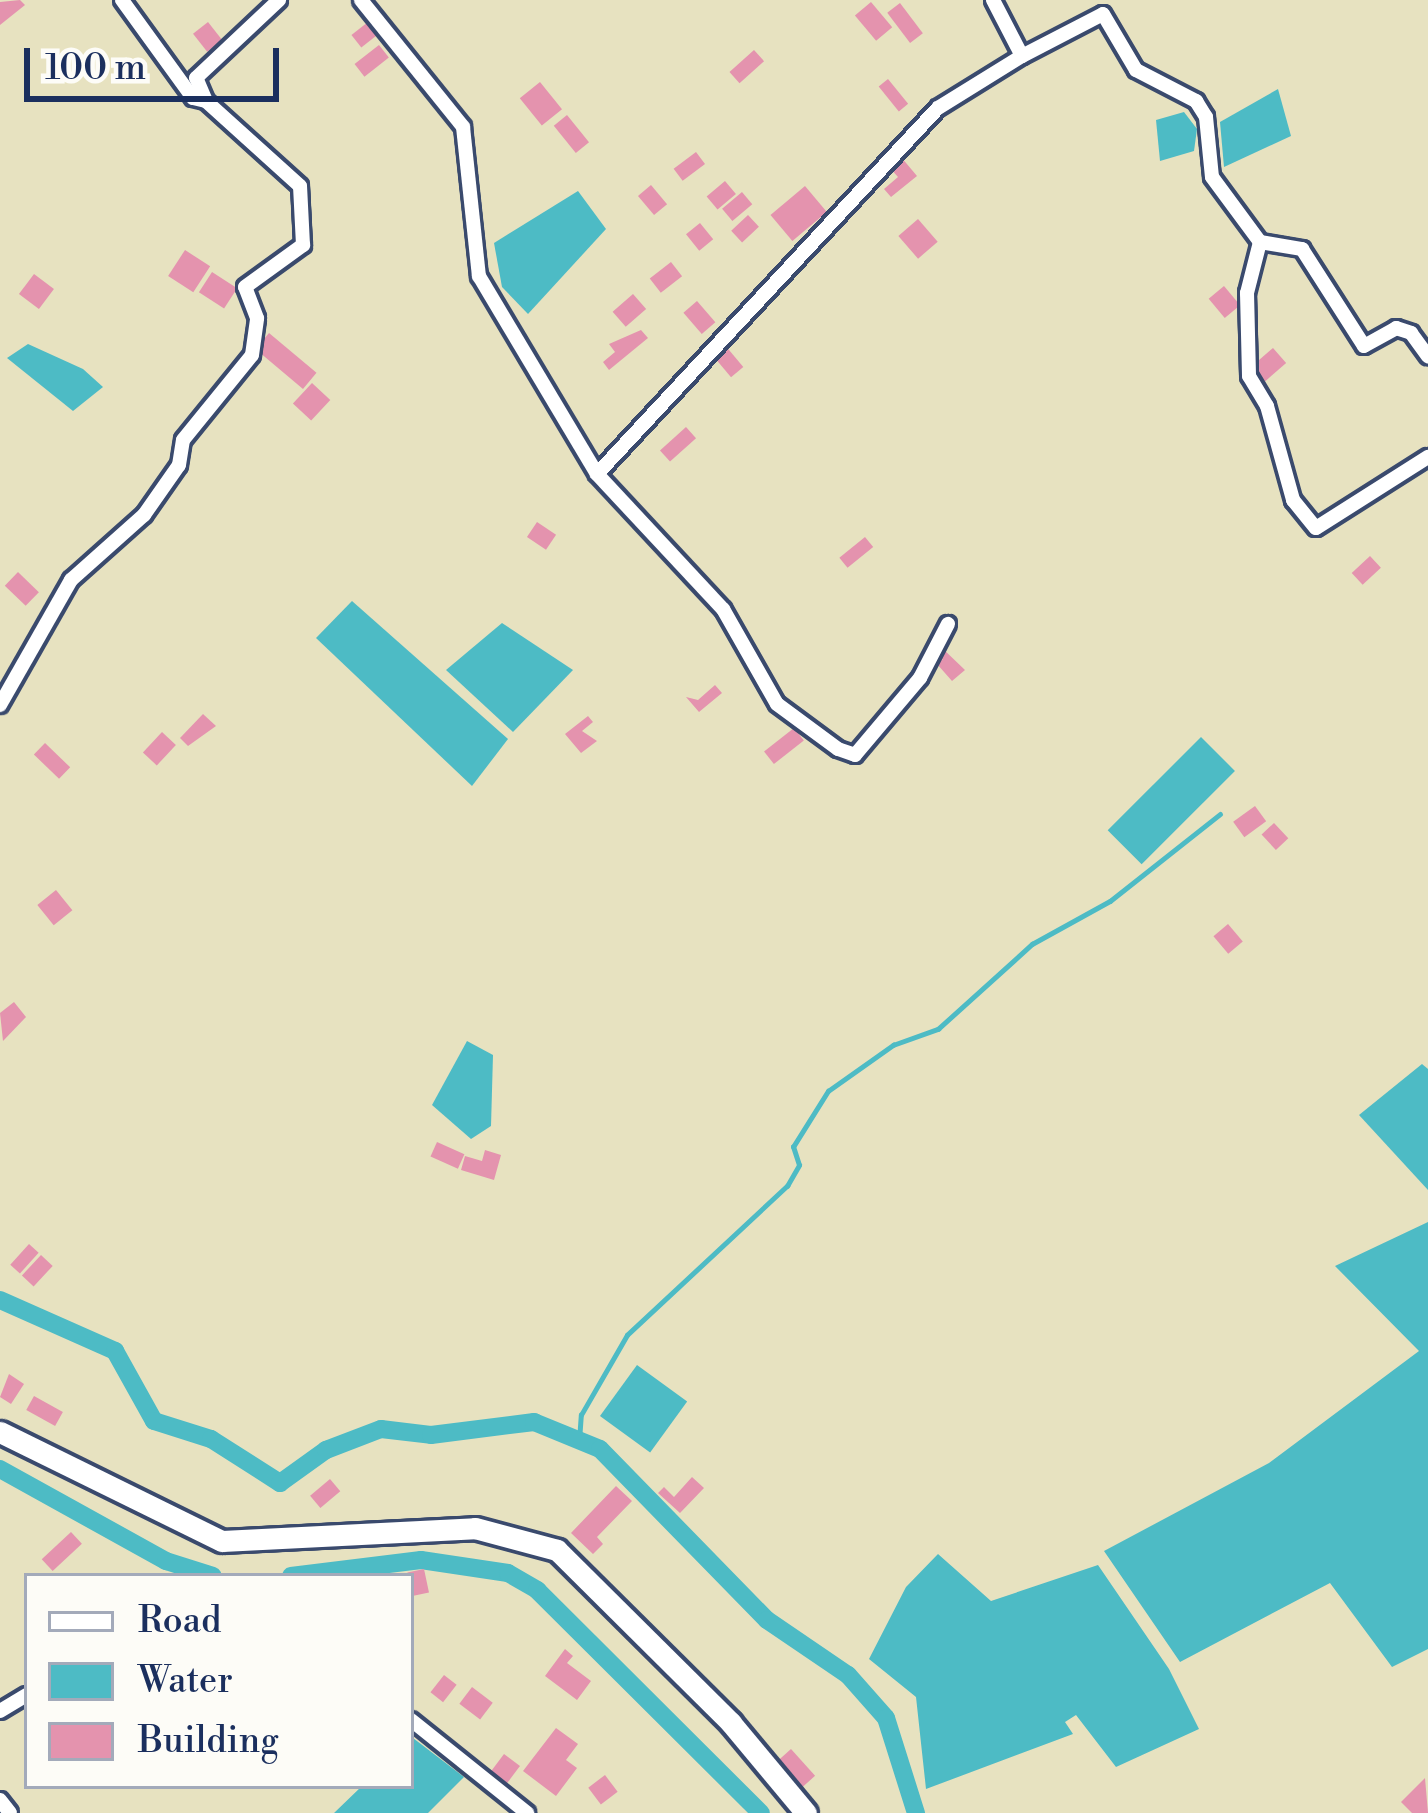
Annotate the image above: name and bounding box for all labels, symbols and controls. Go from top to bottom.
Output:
scale bar [30,24,285,98]
text: 100 m [45,46,146,91]
legend [24,1573,414,1789]
text: Road [138,1599,221,1644]
text: Water [138,1659,233,1704]
text: Building [138,1719,279,1764]

